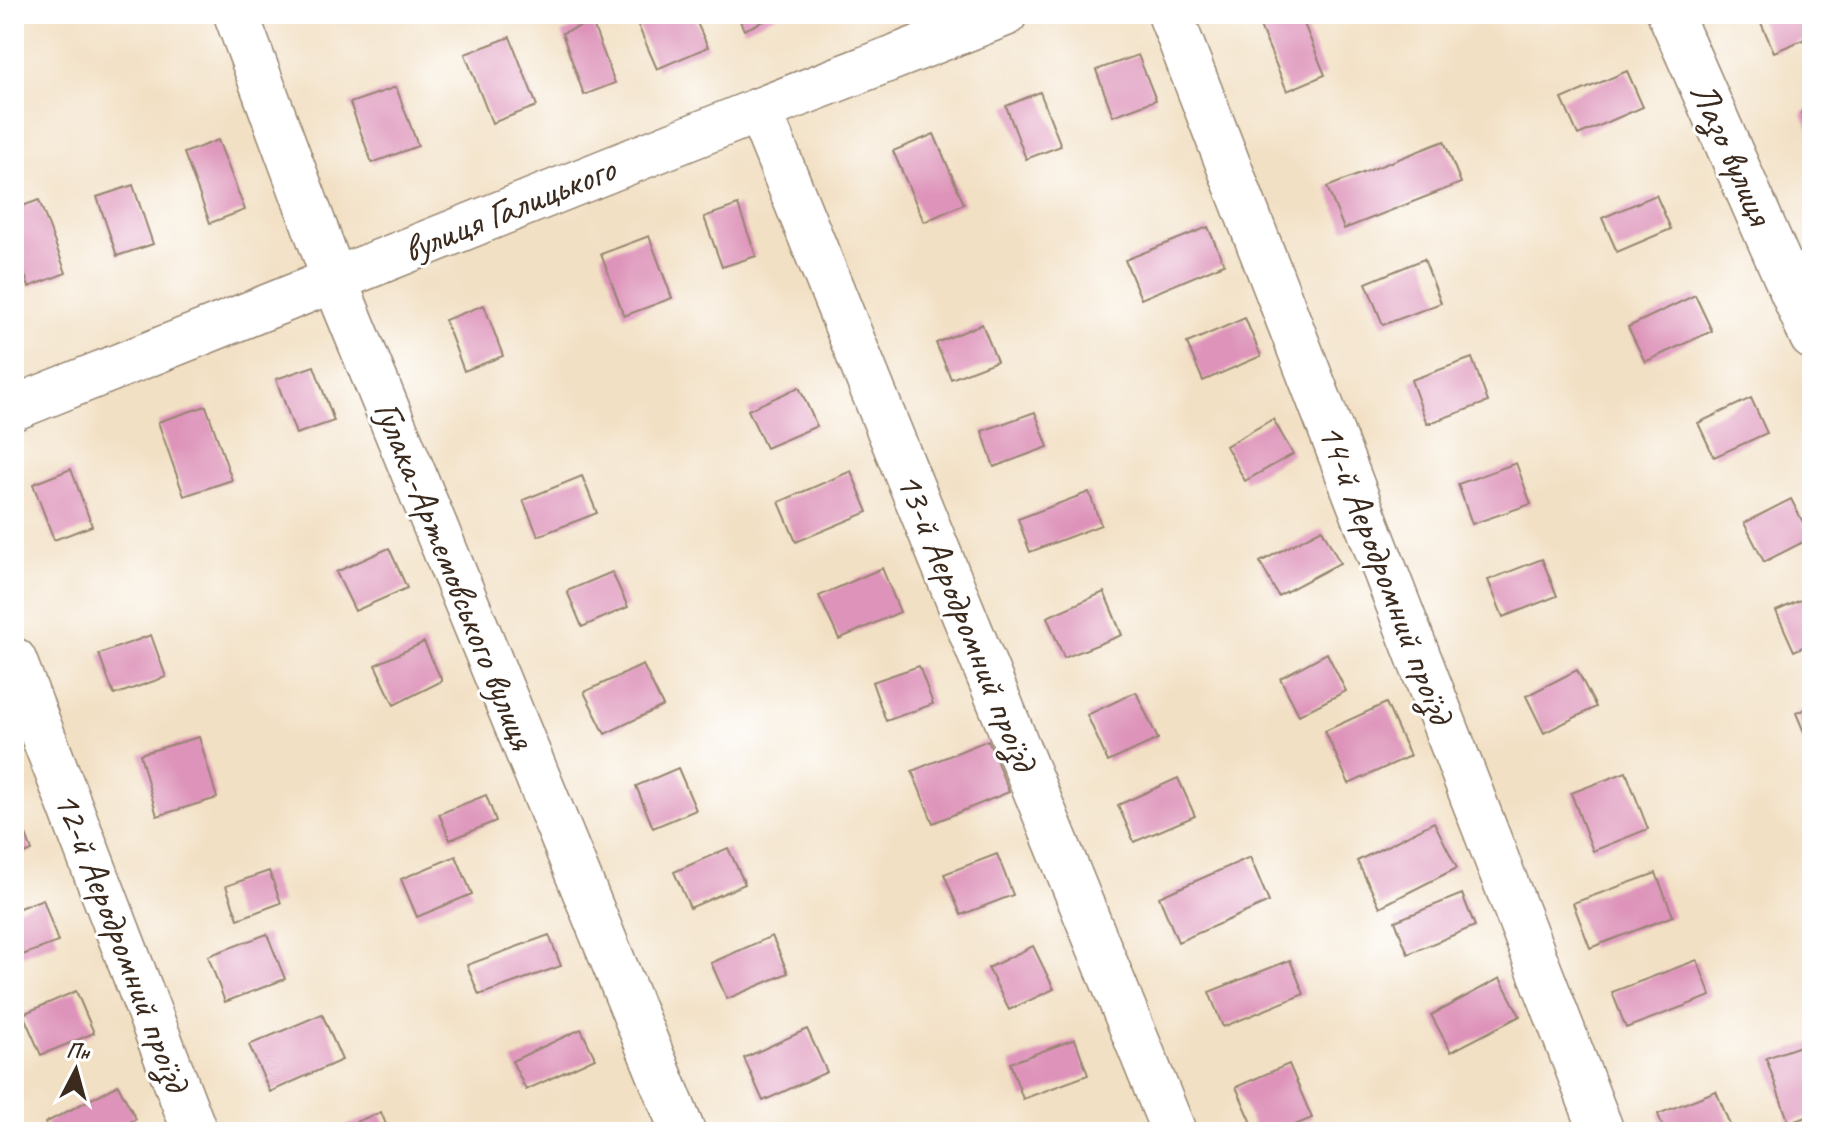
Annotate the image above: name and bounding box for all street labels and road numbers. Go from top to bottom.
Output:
street label: Лазо вулиця [1680,75,1785,234]
street label: вулиця Галицького [396,144,624,273]
street label: Гулака-Артемовського вулиця [364,394,547,757]
street label: 14-й Аеродромний проїзд [1307,417,1466,733]
street label: 13-й Аеродромний проїзд [886,465,1050,780]
street label: 12-й Аеродромний проїзд [43,785,202,1101]

